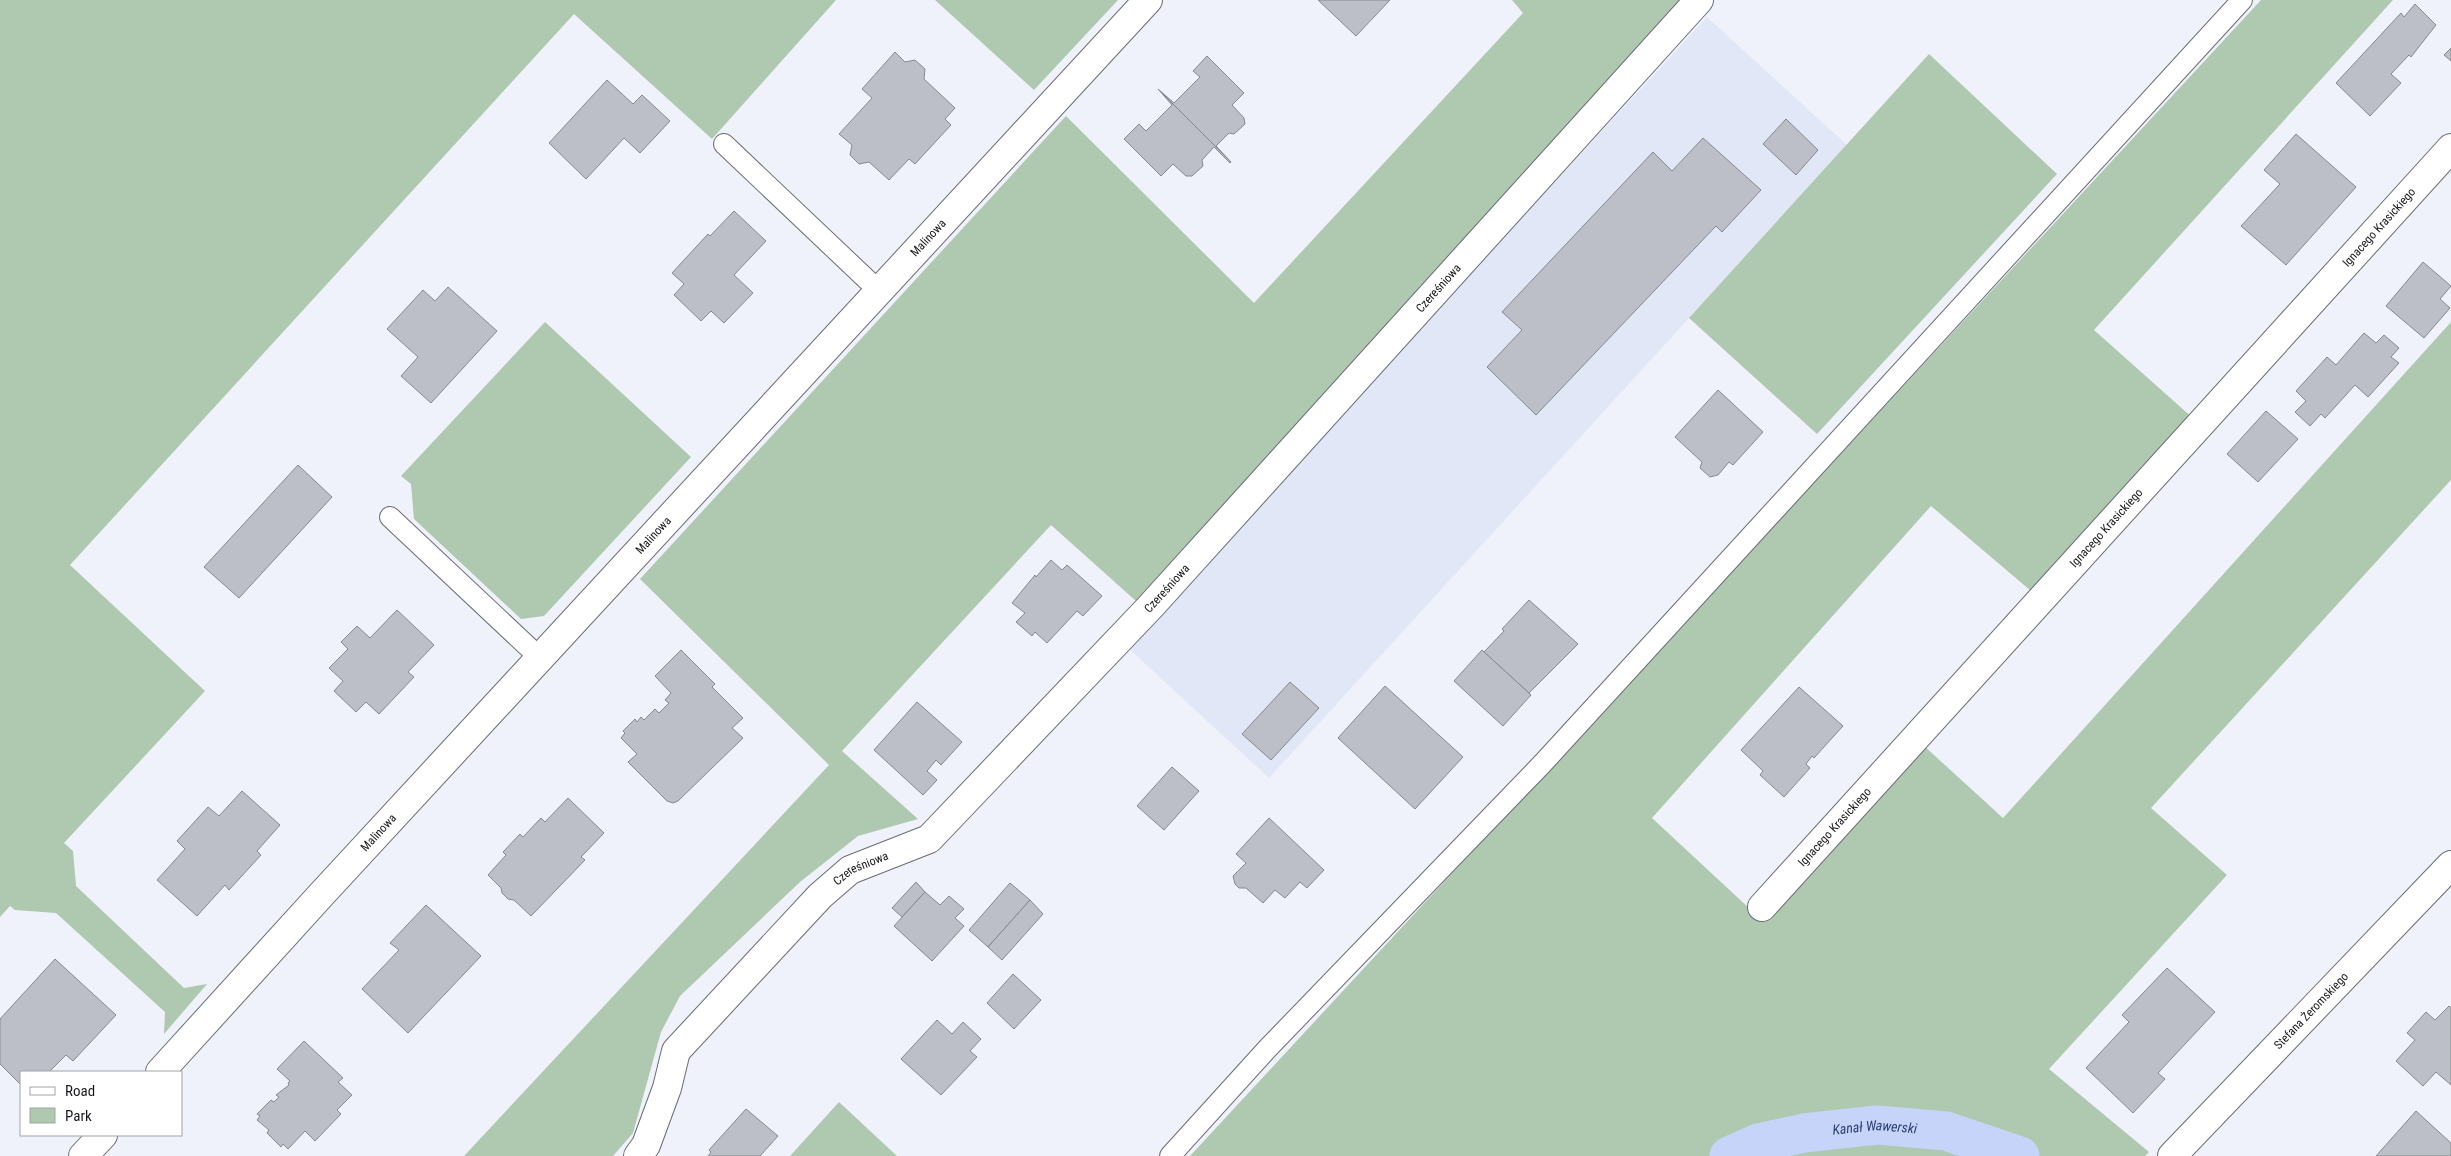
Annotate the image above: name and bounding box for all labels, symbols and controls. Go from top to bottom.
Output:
street label: Ignacego Krasickiego [2340,185,2418,270]
street label: Malinowa [908,216,949,259]
street label: Czereśniowa [1413,261,1464,315]
street label: Ignacego Krasickiego [2067,486,2145,570]
street label: Malinowa [633,514,674,557]
street label: Czereśniowa [1141,561,1192,616]
street label: Ignacego Krasickiego [1795,785,1874,869]
street label: Malinowa [358,811,399,854]
street label: Czereśniowa [830,849,891,888]
street label: Stefana Żeromskiego [2271,970,2351,1052]
legend [20,1071,182,1136]
text: Road [65,1082,95,1100]
text: Park [65,1107,92,1125]
water label: Kanał Wawerski [1832,1117,1919,1138]

